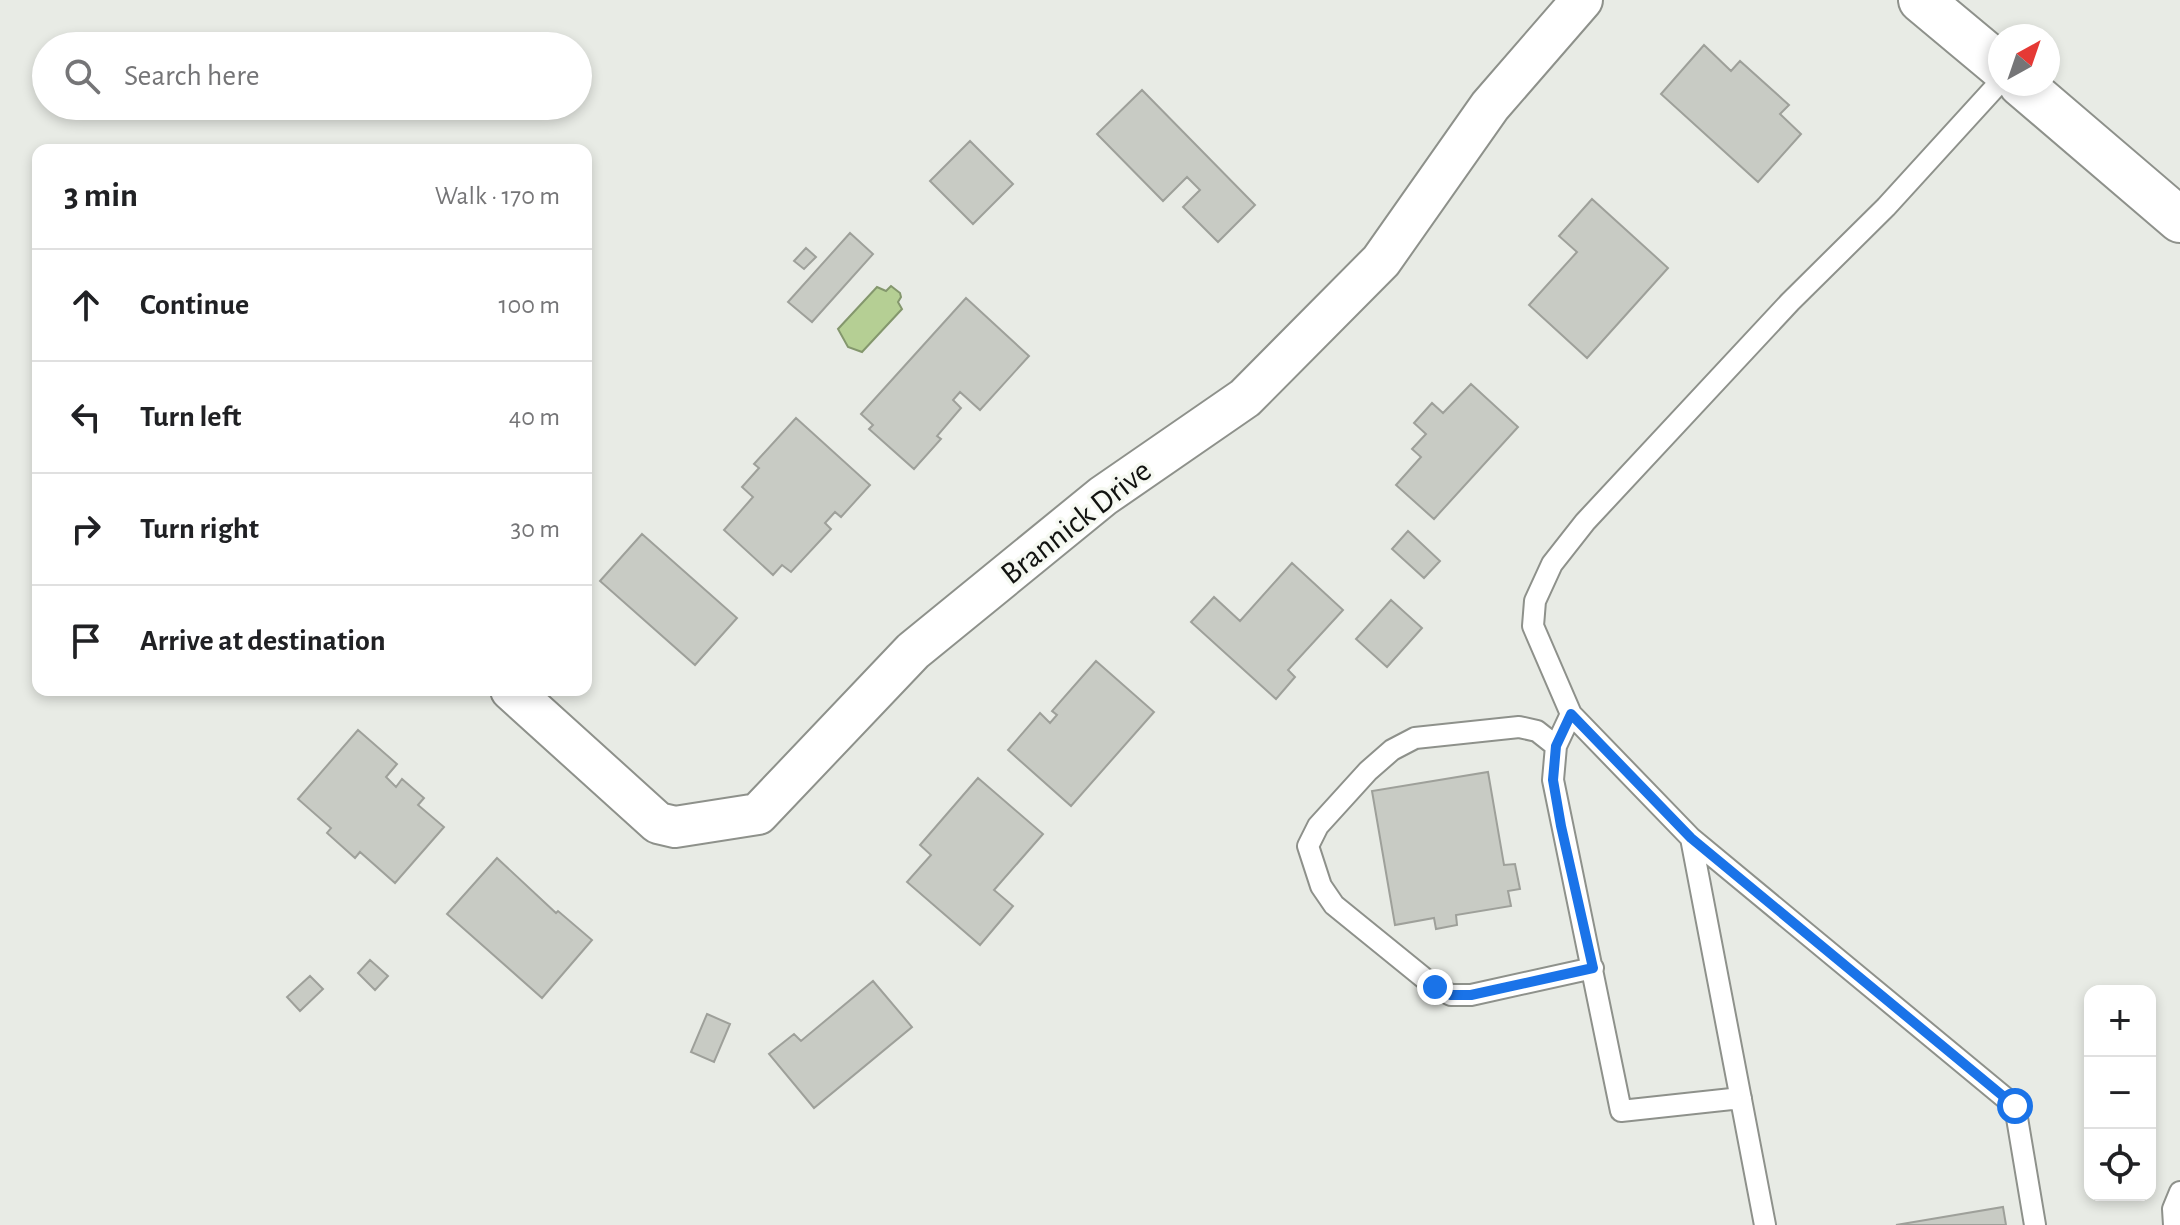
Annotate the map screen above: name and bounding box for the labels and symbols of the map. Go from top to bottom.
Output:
north arrow [1988,24,2060,96]
street label: Brannick Drive [995,454,1157,590]
route end [1417,969,1453,1005]
route start [1997,1088,2033,1124]

